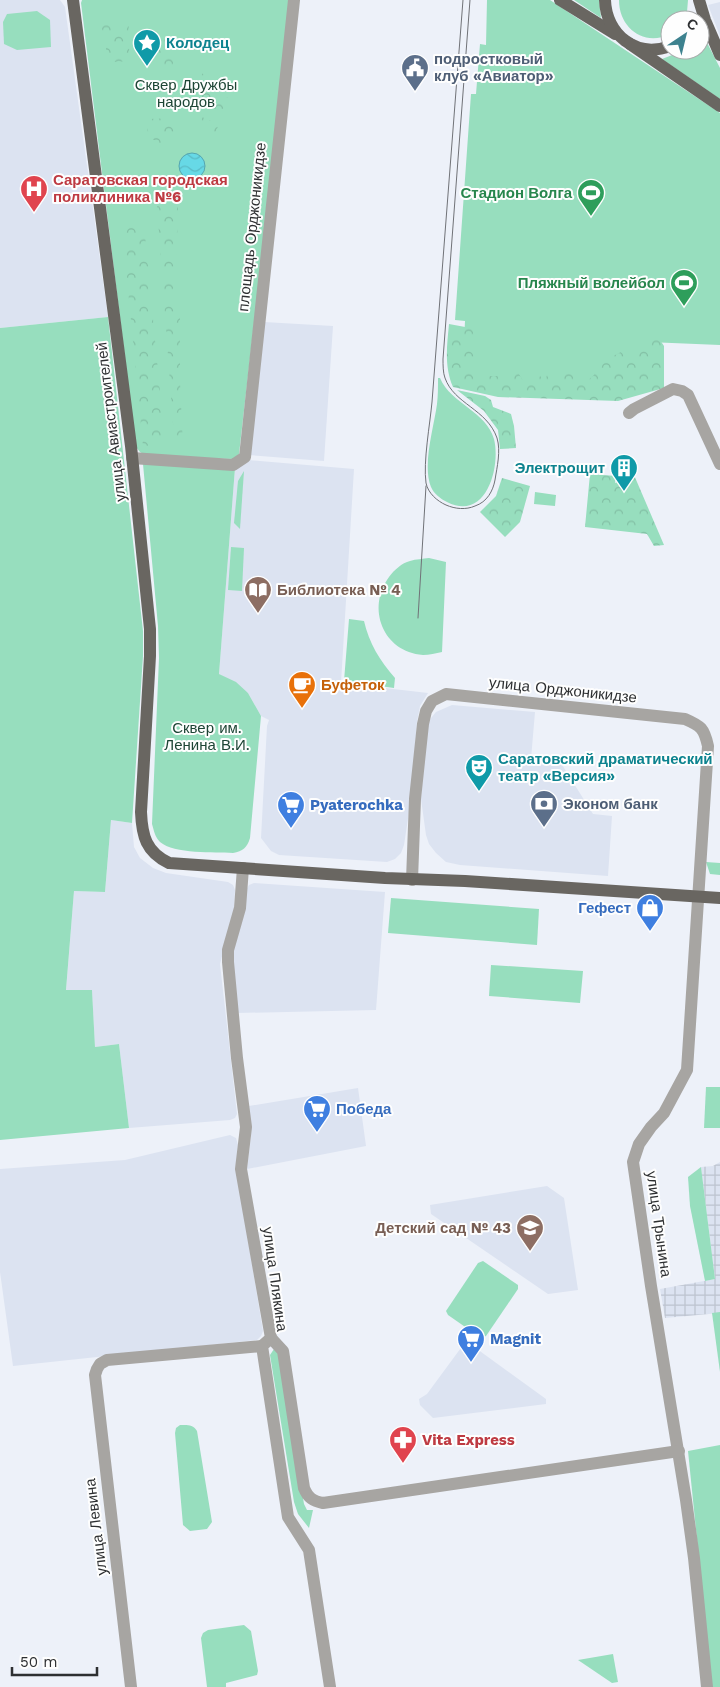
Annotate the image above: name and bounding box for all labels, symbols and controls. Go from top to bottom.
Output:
north arrow [660,10,710,60]
text: С [684,15,701,34]
place icon: Колодец [132,28,162,67]
place label: Колодец [166,34,230,52]
place label: подростковый клуб «Авиатор» [434,50,554,85]
public building icon: подростковый клуб «Авиатор» [400,53,430,92]
park label: Сквер Дружбы народов [135,76,237,111]
street label: площадь Орджоникидзе [234,142,270,312]
place label: Саратовская городская поликлиника №6 [53,171,228,206]
hospital icon: Саратовская городская поликлиника №6 [19,174,49,213]
sports icon: Стадион Волга [576,178,606,217]
place label: Стадион Волга [460,184,573,202]
sports icon: Пляжный волейбол [669,268,699,307]
place label: Пляжный волейбол [518,274,665,292]
street label: улица Авиастроителей [92,341,130,503]
building icon: Электрощит [609,453,639,492]
place label: Электрощит [515,459,605,477]
library icon: Библиотека № 4 [243,575,273,614]
place label: Библиотека № 4 [277,581,401,599]
cafe icon: Буфеток [287,670,317,709]
street label: улица Орджоникидзе [488,673,638,707]
place label: Буфеток [321,676,385,694]
park label: Сквер им. Ленина В.И. [164,719,250,754]
place label: Саратовский драматический театр «Версия» [498,750,713,785]
theatre icon: Саратовский драматический театр «Версия» [464,753,494,792]
bank icon: Эконом банк [529,789,559,828]
supermarket icon: Pyaterochka [276,790,306,829]
place label: Эконом банк [563,795,658,813]
place label: Pyaterochka [310,796,403,814]
shop icon: Гефест [635,893,665,932]
place label: Гефест [578,899,631,917]
supermarket icon: Победа [302,1094,332,1133]
place label: Победа [336,1100,392,1118]
street label: улица Трынина [643,1170,675,1279]
school or university icon: Детский сад № 43 [515,1213,545,1252]
place label: Детский сад № 43 [375,1219,511,1237]
street label: улица Плякина [259,1225,291,1333]
supermarket icon: Magnit [456,1324,486,1363]
place label: Magnit [490,1330,541,1348]
pharmacy icon: Vita Express [388,1425,418,1464]
place label: Vita Express [422,1431,515,1449]
street label: улица Левина [81,1477,111,1576]
scale bar [12,1644,98,1676]
text: 50 m [20,1653,57,1671]

